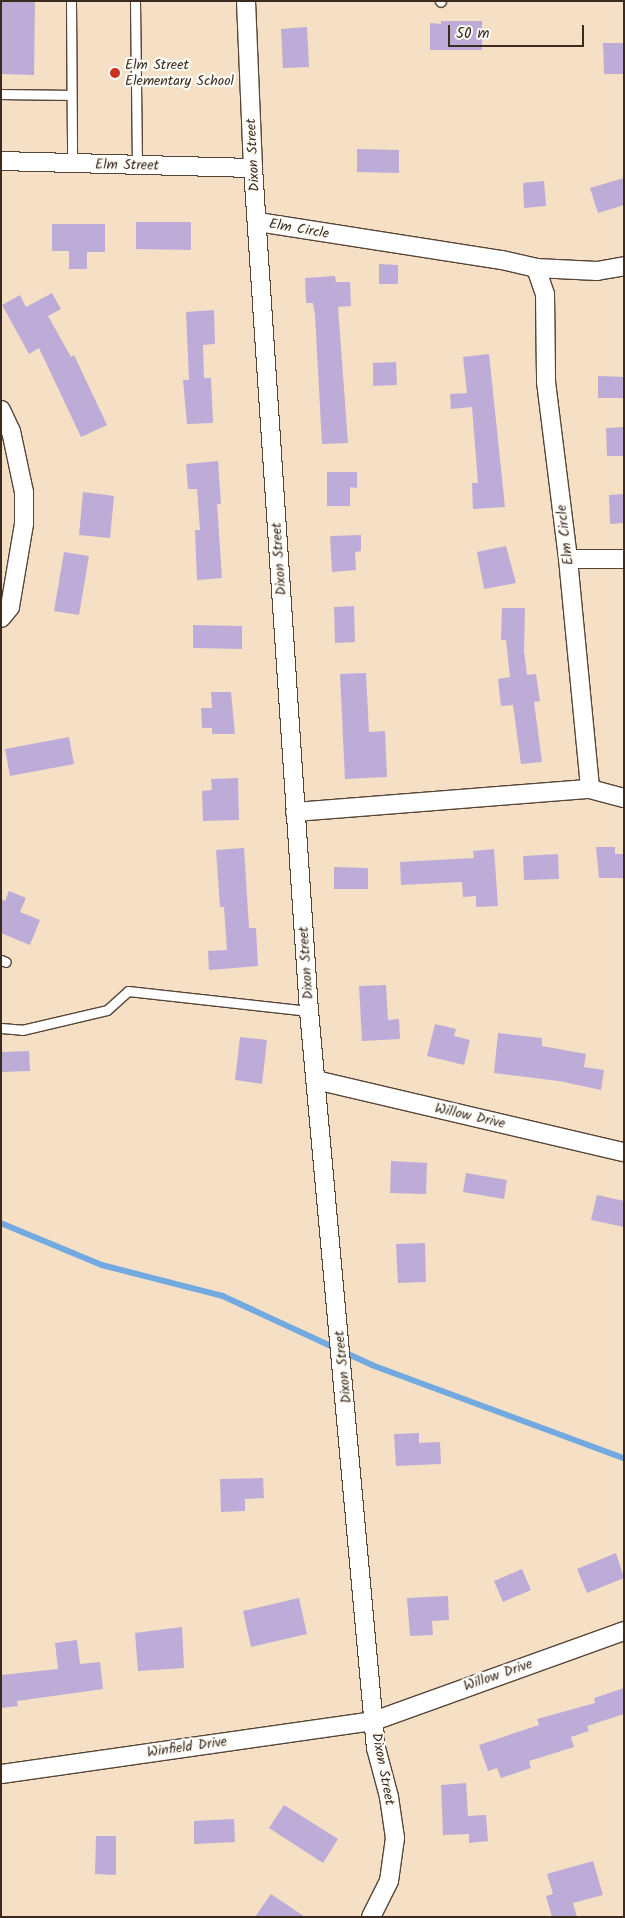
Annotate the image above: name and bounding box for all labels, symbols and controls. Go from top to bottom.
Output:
scale bar [450,15,586,47]
text: 50 m [456,22,490,46]
place label: Elm Street Elementary School [125,57,234,90]
marker: Elm Street Elementary School [109,67,121,79]
street label: Dixon Street [243,118,263,192]
street label: Elm Street [95,156,159,174]
street label: Elm Circle [268,215,330,243]
street label: Elm Circle [553,504,577,566]
street label: Dixon Street [268,522,290,596]
street label: Dixon Street [295,926,317,1000]
street label: Willow Drive [433,1100,507,1132]
street label: Dixon Street [331,1330,355,1404]
street label: Willow Drive [461,1655,535,1695]
street label: Dixon Street [368,1731,398,1807]
street label: Winfield Drive [146,1733,228,1761]

